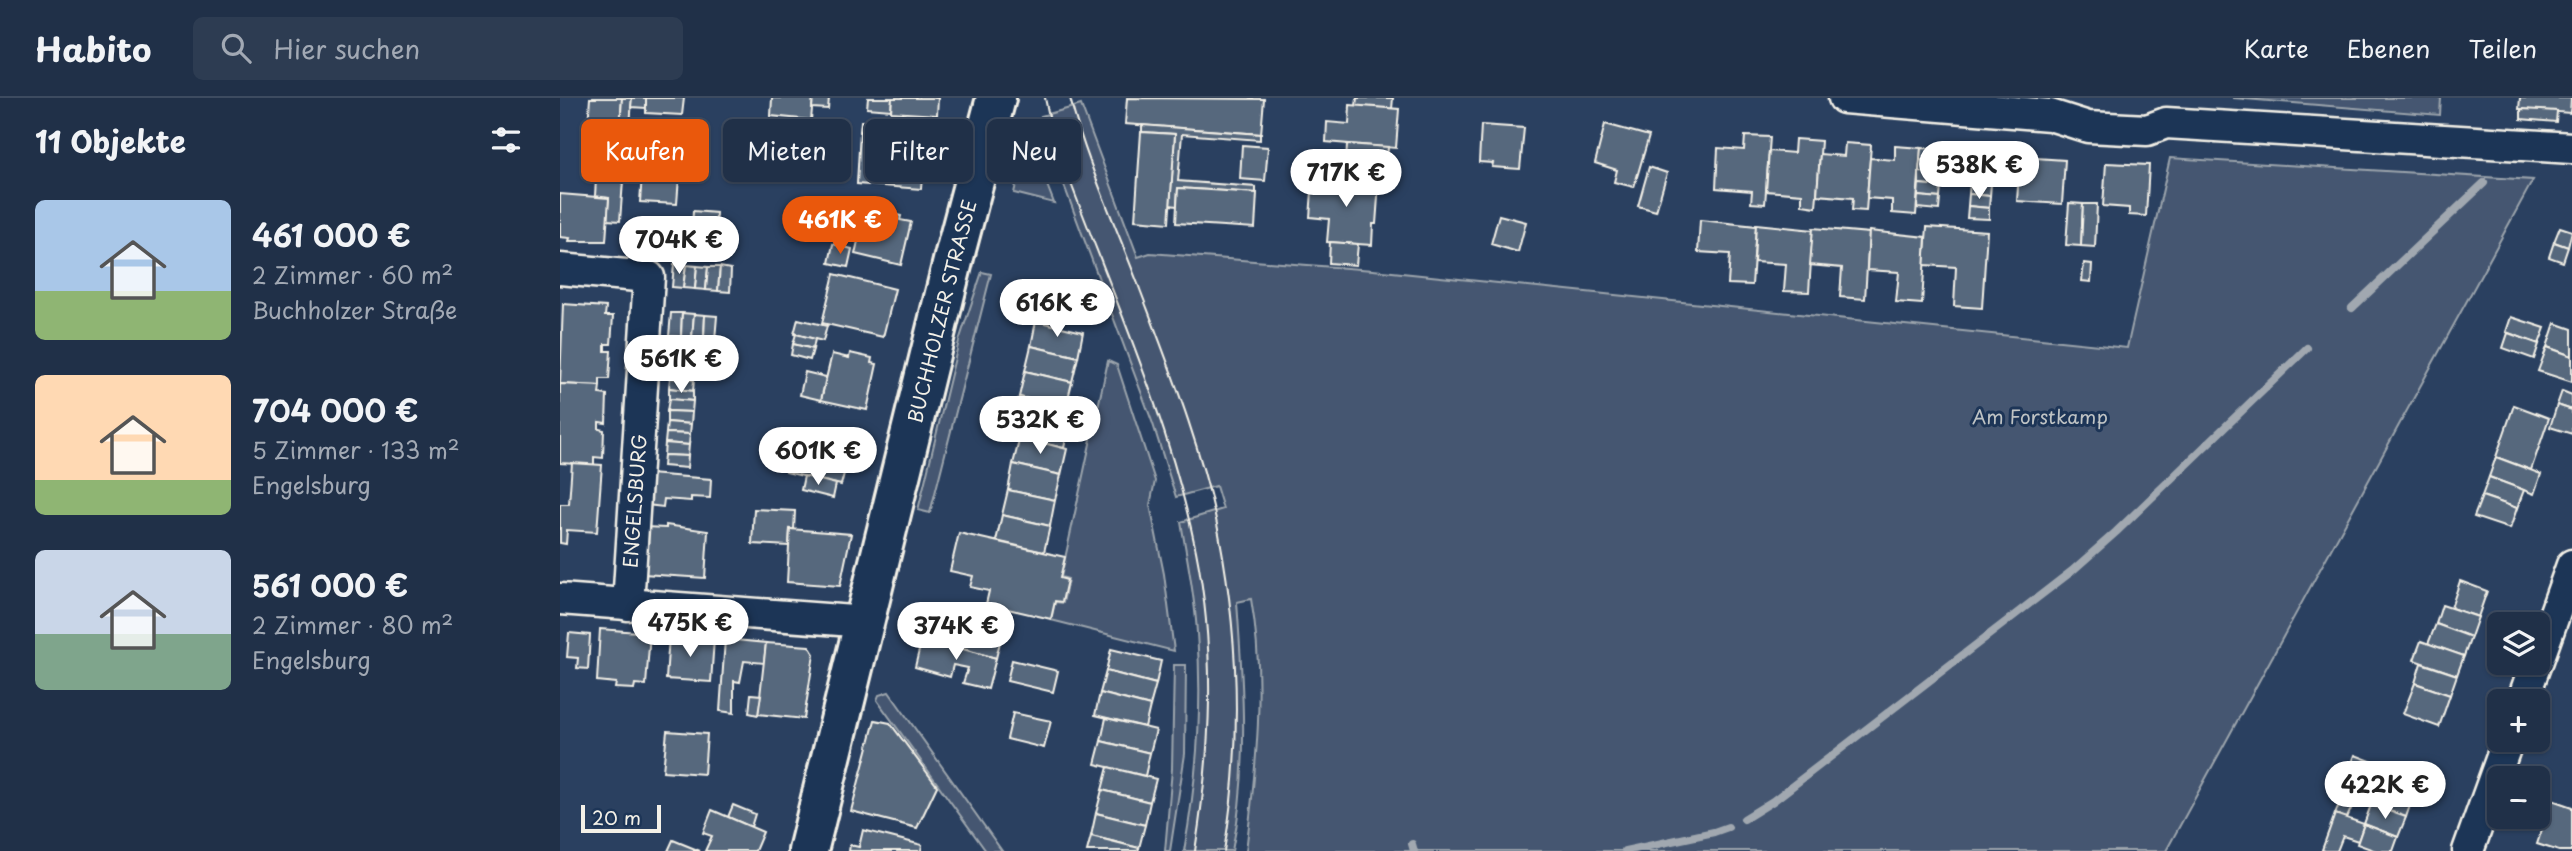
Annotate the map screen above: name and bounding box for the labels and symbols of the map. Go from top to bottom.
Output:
pin: 538K € [1922,141,2036,201]
pin: 717K € [1289,150,1403,209]
pin: 461K € [783,197,897,256]
street label: BUCHHOLZER STRASSE [900,197,983,426]
pin: 704K € [622,216,736,276]
pin: 616K € [1000,280,1114,339]
pin: 561K € [624,336,738,395]
pin: 532K € [983,396,1097,456]
park label: Am Forstkamp [1972,402,2108,430]
pin: 601K € [761,428,875,487]
street label: ENGELSBURG [615,433,653,569]
pin: 475K € [633,600,747,659]
pin: 374K € [899,602,1013,662]
pin: 422K € [2328,762,2442,821]
scale bar [581,802,662,834]

